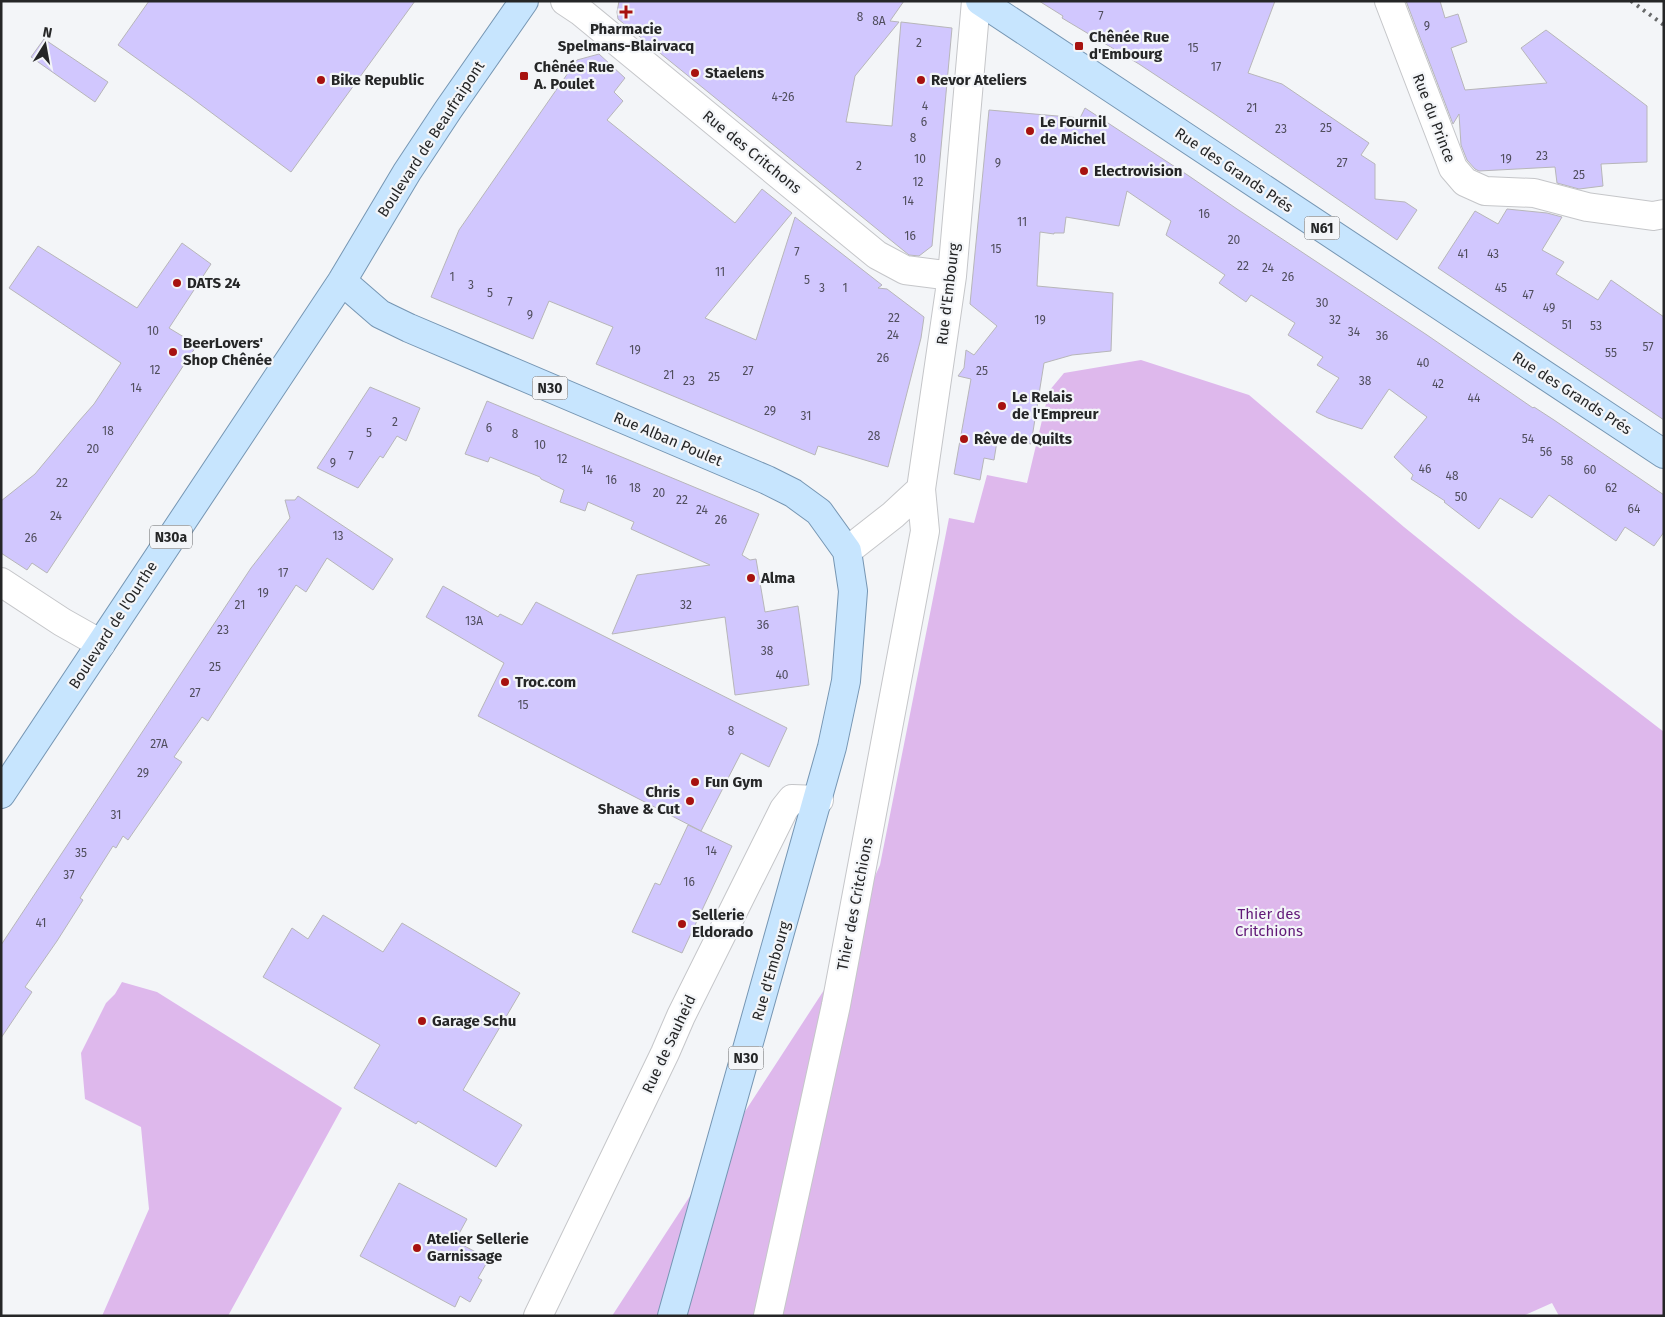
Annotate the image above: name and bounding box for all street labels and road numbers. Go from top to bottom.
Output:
street label: Boulevard de Beaufraipont [374,57,489,220]
street label: Rue du Prince [1409,71,1459,165]
street label: Rue des Critchons [699,107,805,197]
street label: Rue des Grands Prés [1171,124,1297,216]
road number: N61 [1304,217,1340,240]
street label: Rue d'Embourg [933,242,963,346]
street label: Rue des Grands Prés [1509,348,1635,438]
road number: N30 [532,376,568,399]
street label: Rue Alban Poulet [611,408,726,470]
road number: N30a [150,526,192,548]
street label: Boulevard de l'Ourthe [65,558,161,692]
street label: Thier des Critchions [833,836,877,972]
street label: Rue d'Embourg [748,919,794,1023]
street label: Rue de Sauheid [638,992,700,1096]
road number: N30 [728,1046,764,1070]

